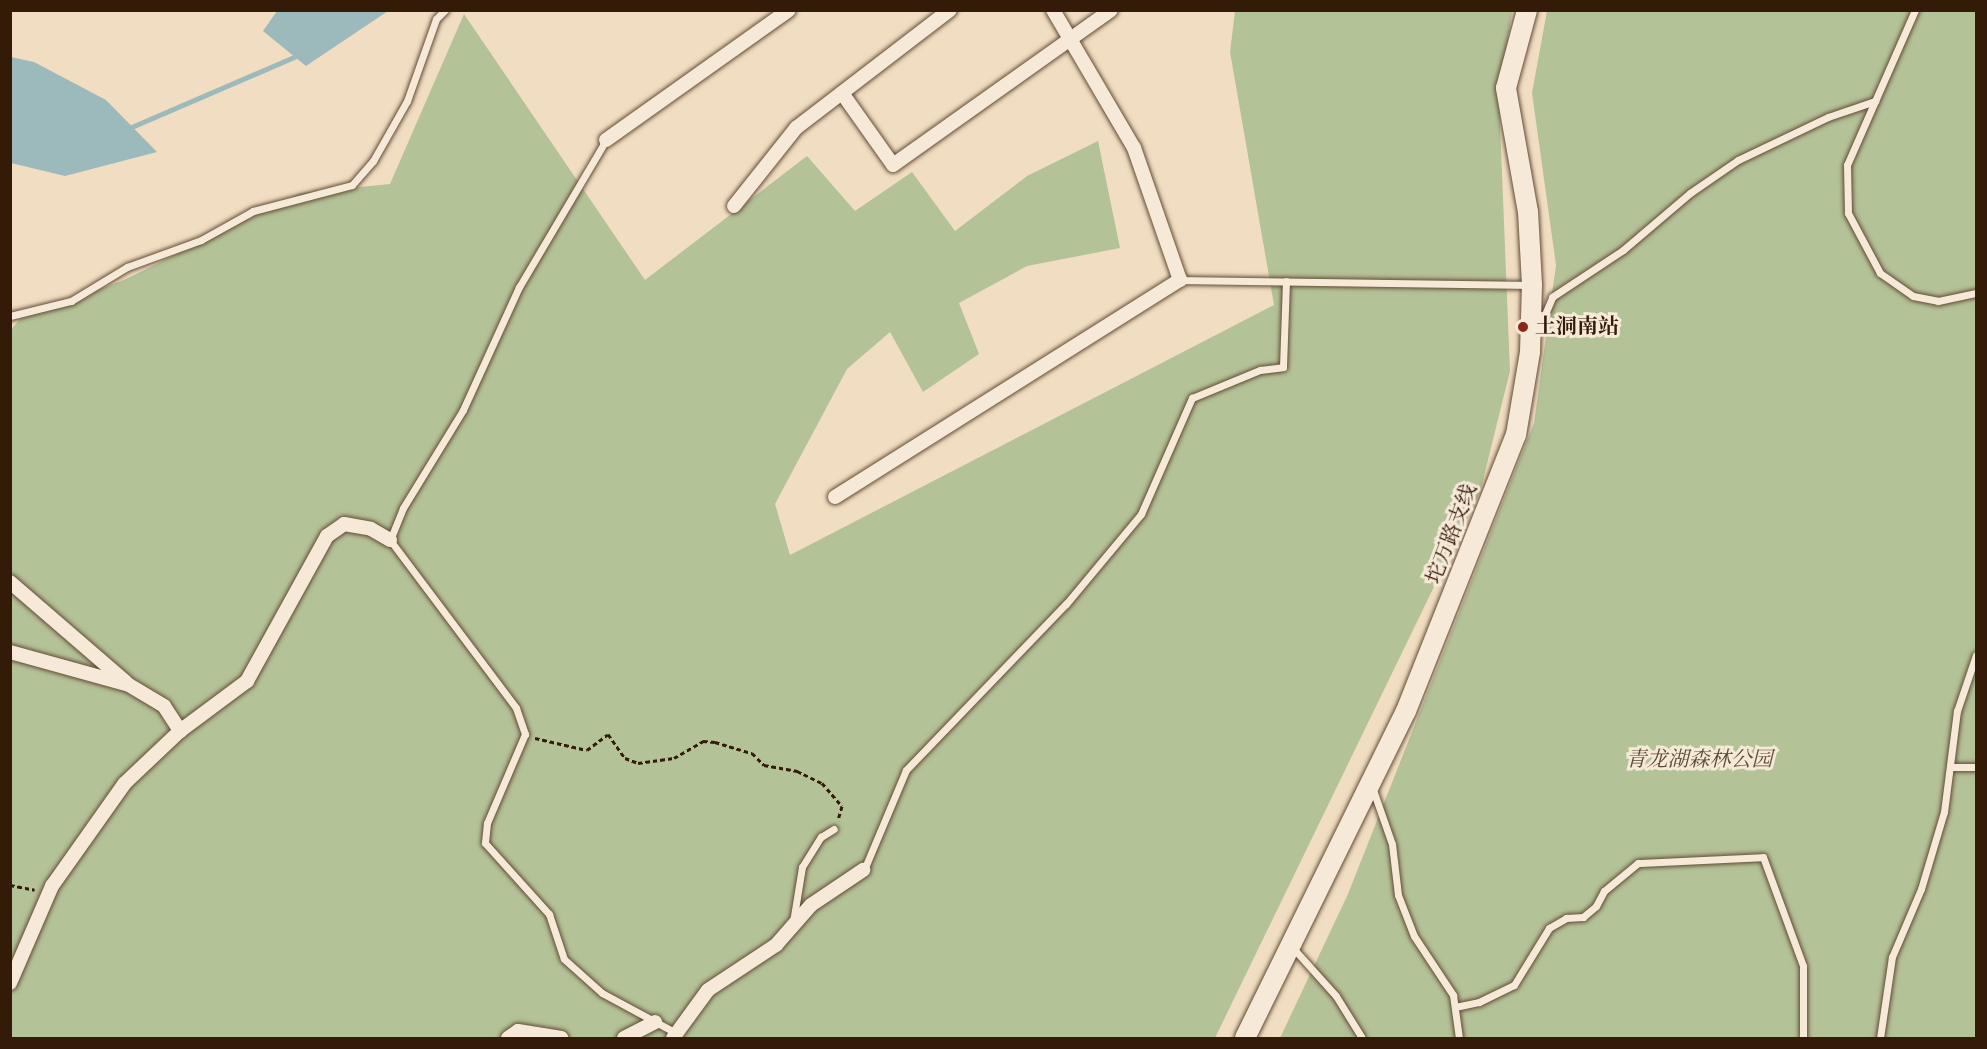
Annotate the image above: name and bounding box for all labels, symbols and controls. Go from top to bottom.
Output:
place label: 土洞南站 [1535,314,1619,340]
marker: 土洞南站 [1516,320,1530,334]
street label: 坨万路支线 [1421,480,1483,588]
park label: 青龙湖森林公园 [1626,747,1772,773]

